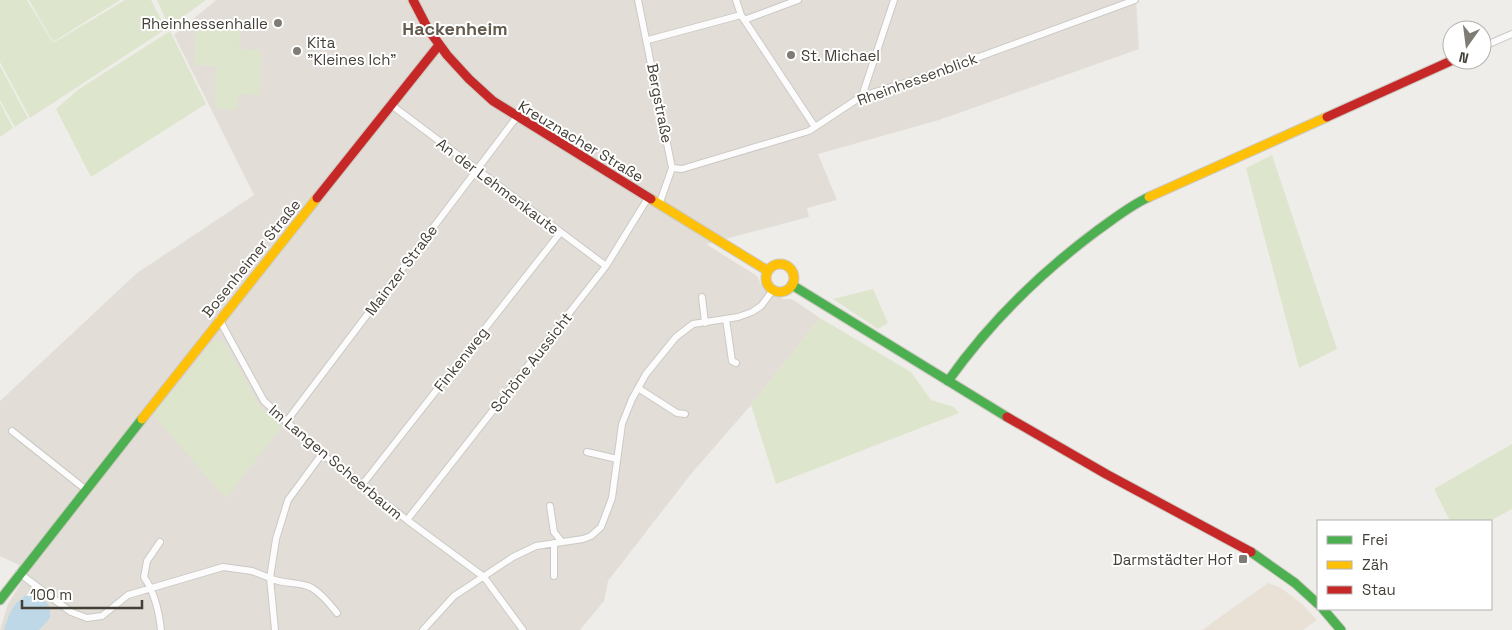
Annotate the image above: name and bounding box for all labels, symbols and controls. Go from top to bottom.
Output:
place label: Rheinhessenhalle [142,14,268,33]
marker: Rheinhessenhalle [272,17,284,29]
district label: Hackenheim [402,17,508,40]
north arrow [1442,20,1492,70]
place label: Kita "Kleines Ich" [307,33,396,69]
marker: Kita "Kleines Ich" [291,45,303,57]
place label: St. Michael [801,46,880,65]
street label: Rheinhessenblick [854,48,980,110]
text: N [1457,48,1471,67]
marker: St. Michael [785,49,797,61]
street label: Bergstraße [643,62,677,145]
street label: Kreuznacher Straße [515,96,647,186]
street label: An der Lehmenkaute [433,134,563,238]
street label: Bosenheimer Straße [197,195,305,321]
street label: Mainzer Straße [361,221,441,319]
street label: Schöne Aussicht [486,308,576,416]
street label: Finkenweg [430,323,492,395]
street label: Im Langen Scheerbaum [265,400,407,524]
legend [1317,520,1492,610]
text: Frei [1362,530,1388,549]
place label: Darmstädter Hof [1113,550,1233,569]
marker: Darmstädter Hof [1237,553,1249,565]
text: Zäh [1362,555,1388,574]
scale bar [22,578,142,610]
text: Stau [1362,580,1396,599]
text: 100 m [30,585,72,604]

